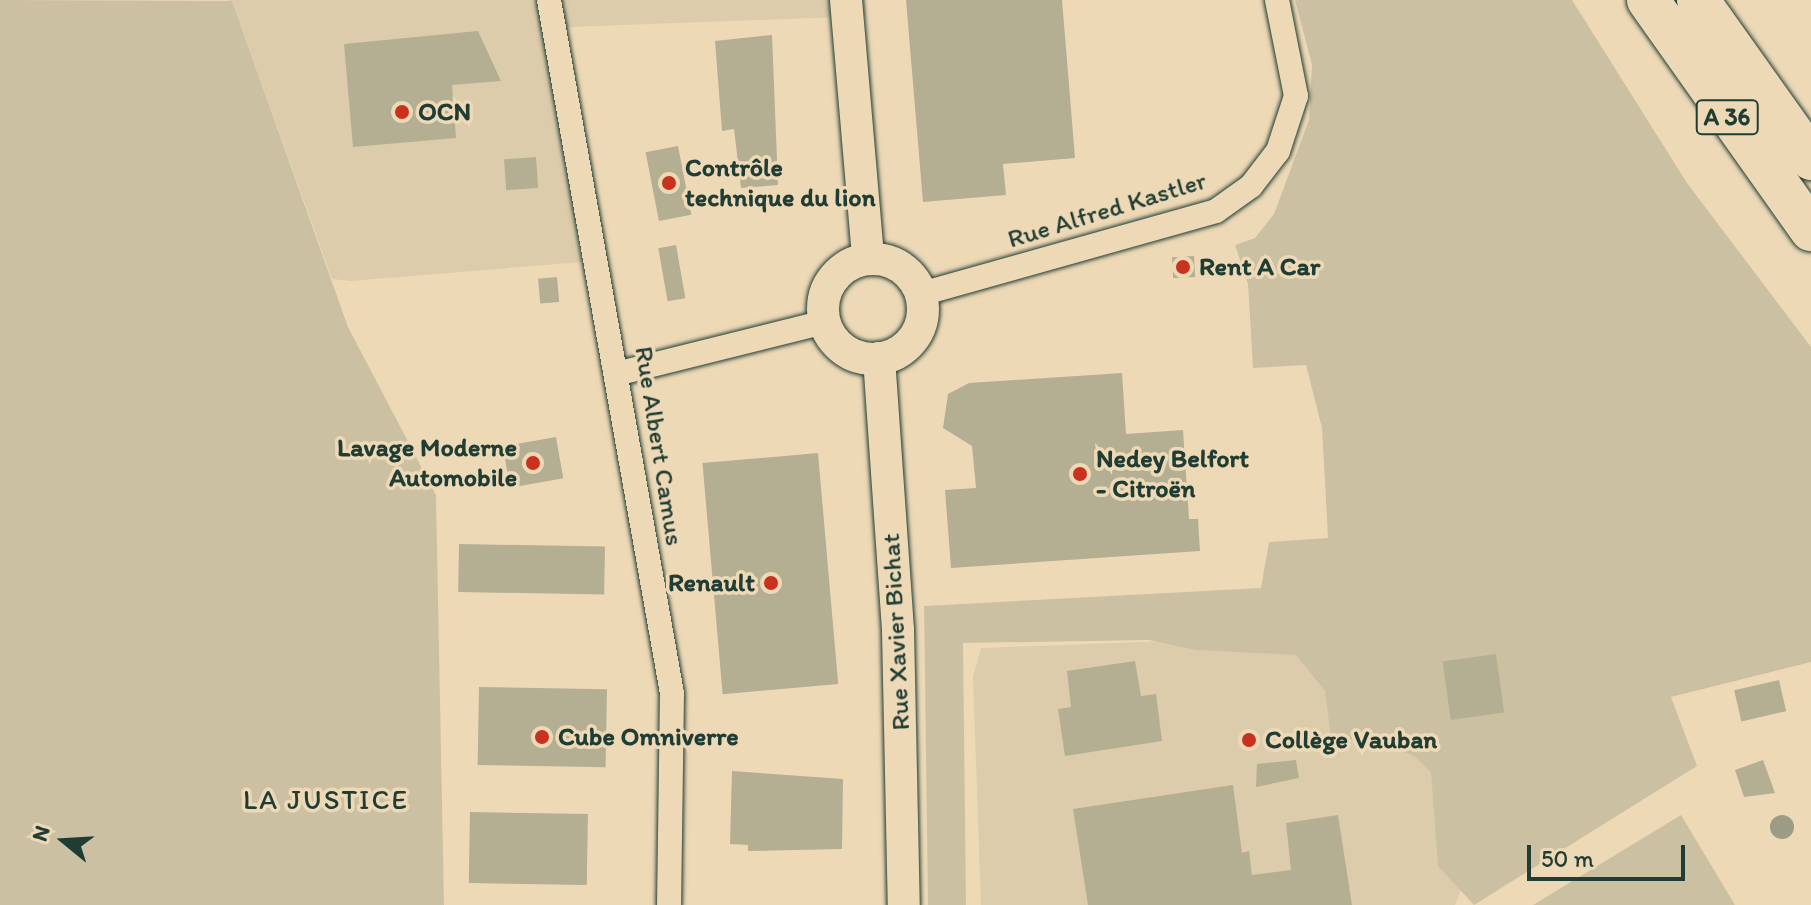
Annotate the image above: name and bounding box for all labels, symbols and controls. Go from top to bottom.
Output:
place label: OCN [418,96,471,128]
road number: A 36 [1695,97,1759,137]
marker: OCN [393,103,411,121]
place label: Contrôle technique du lion [685,152,876,214]
street label: Rue Alfred Kastler [1004,165,1210,255]
marker: Contrôle technique du lion [660,174,678,192]
place label: Rent A Car [1199,251,1320,283]
marker: Rent A Car [1174,258,1192,276]
street label: Rue Albert Camus [628,344,690,548]
place label: Lavage Moderne Automobile [337,432,517,494]
place label: Nedey Belfort - Citroën [1096,443,1250,504]
marker: Lavage Moderne Automobile [524,454,542,472]
marker: Nedey Belfort - Citroën [1071,465,1089,483]
street label: Rue Xavier Bichat [875,533,917,731]
place label: Renault [668,567,755,599]
marker: Renault [762,574,780,592]
place label: Cube Omniverre [558,721,739,753]
place label: Collège Vauban [1265,724,1437,756]
marker: Cube Omniverre [533,728,551,746]
marker: Collège Vauban [1240,731,1258,749]
district label: LA JUSTICE [245,782,407,816]
north arrow [24,801,104,881]
text: N [26,822,56,845]
scale bar [1531,829,1689,879]
text: 50 m [1541,844,1594,873]

